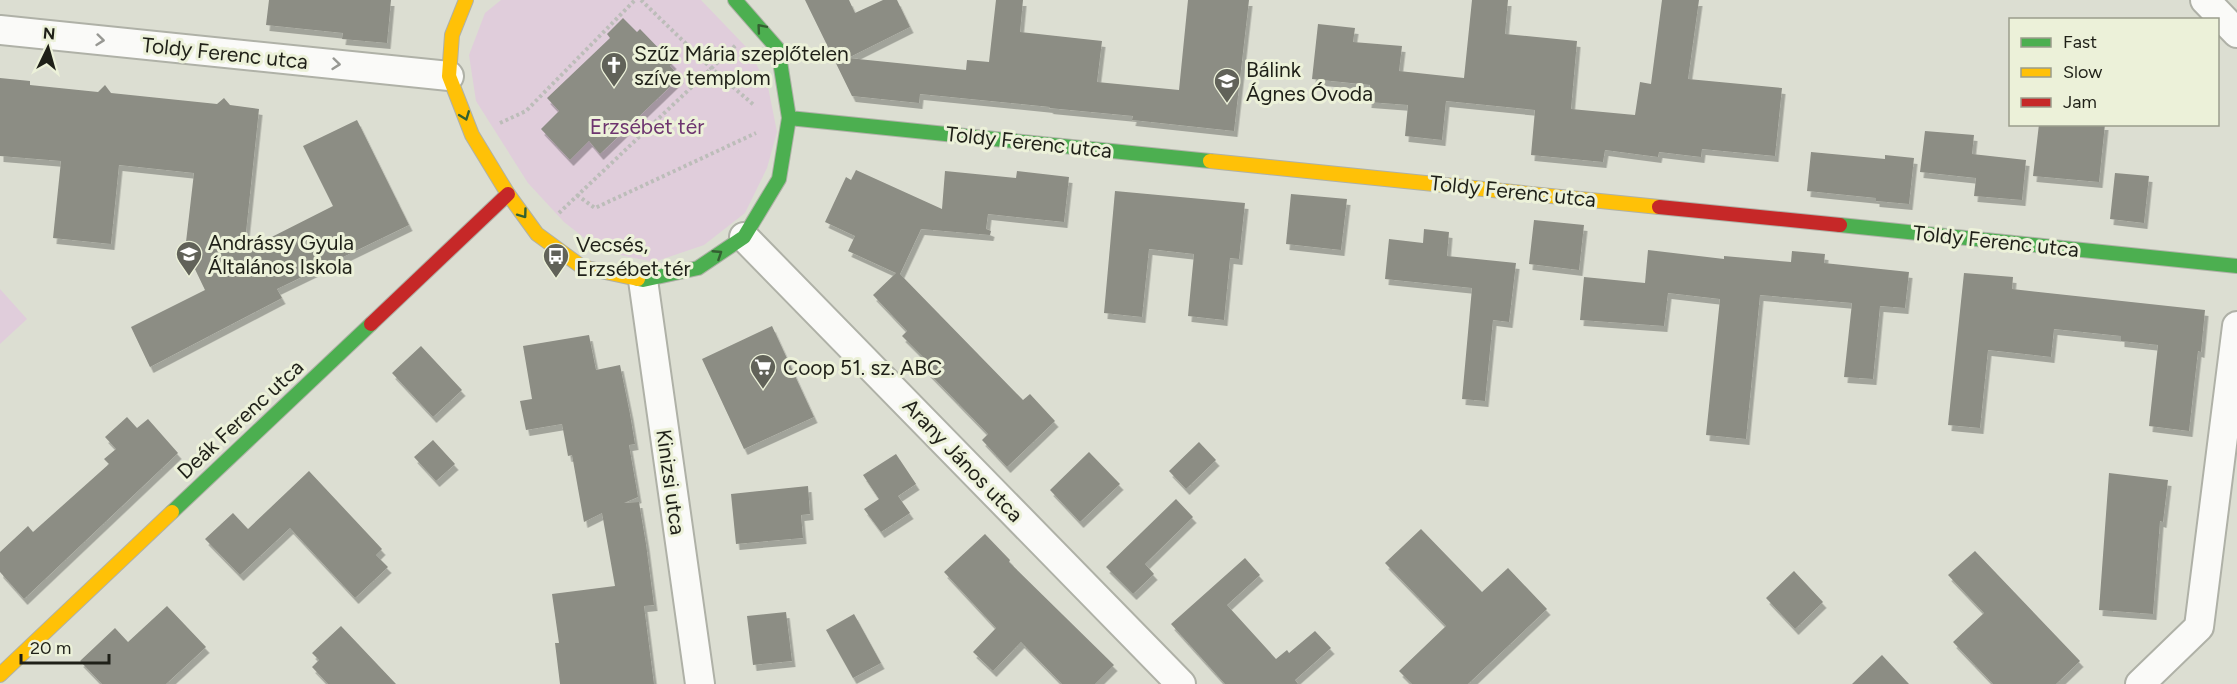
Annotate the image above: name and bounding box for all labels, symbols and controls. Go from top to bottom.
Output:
north arrow [18,18,78,78]
legend [2009,18,2219,126]
text: N [42,24,56,44]
one-way arrow [757,24,768,35]
text: Fast [2063,31,2097,53]
street label: Toldy Ferenc utca [141,32,309,74]
one-way arrow [95,33,105,46]
place label: Szűz Mária szeplőtelen szíve templom [634,41,849,90]
church icon: Szűz Mária szeplőtelen szíve templom [599,50,629,88]
one-way arrow [331,57,340,70]
place label: Bálink Ágnes Óvoda [1246,57,1373,106]
text: Slow [2063,61,2102,83]
school or university icon: Bálink Ágnes Óvoda [1212,66,1242,104]
text: Jam [2063,91,2097,113]
one-way arrow [458,109,470,120]
park label: Erzsébet tér [590,114,704,139]
street label: Toldy Ferenc utca [945,121,1113,163]
street label: Toldy Ferenc utca [1429,170,1597,212]
one-way arrow [516,208,527,219]
street label: Toldy Ferenc utca [1912,220,2080,262]
place label: Andrássy Gyula Általános Iskola [208,230,354,279]
place label: Vecsés, Erzsébet tér [576,232,690,281]
school or university icon: Andrássy Gyula Általános Iskola [174,239,204,277]
bus stop icon: Vecsés, Erzsébet tér [541,241,571,279]
one-way arrow [711,251,722,262]
supermarket icon: Coop 51. sz. ABC [748,352,778,390]
street label: Deák Ferenc utca [172,354,308,484]
place label: Coop 51. sz. ABC [783,355,942,380]
street label: Arany János utca [898,393,1028,527]
street label: Kinizsi utca [651,428,691,536]
scale bar [21,627,110,665]
text: 20 m [30,637,71,659]

